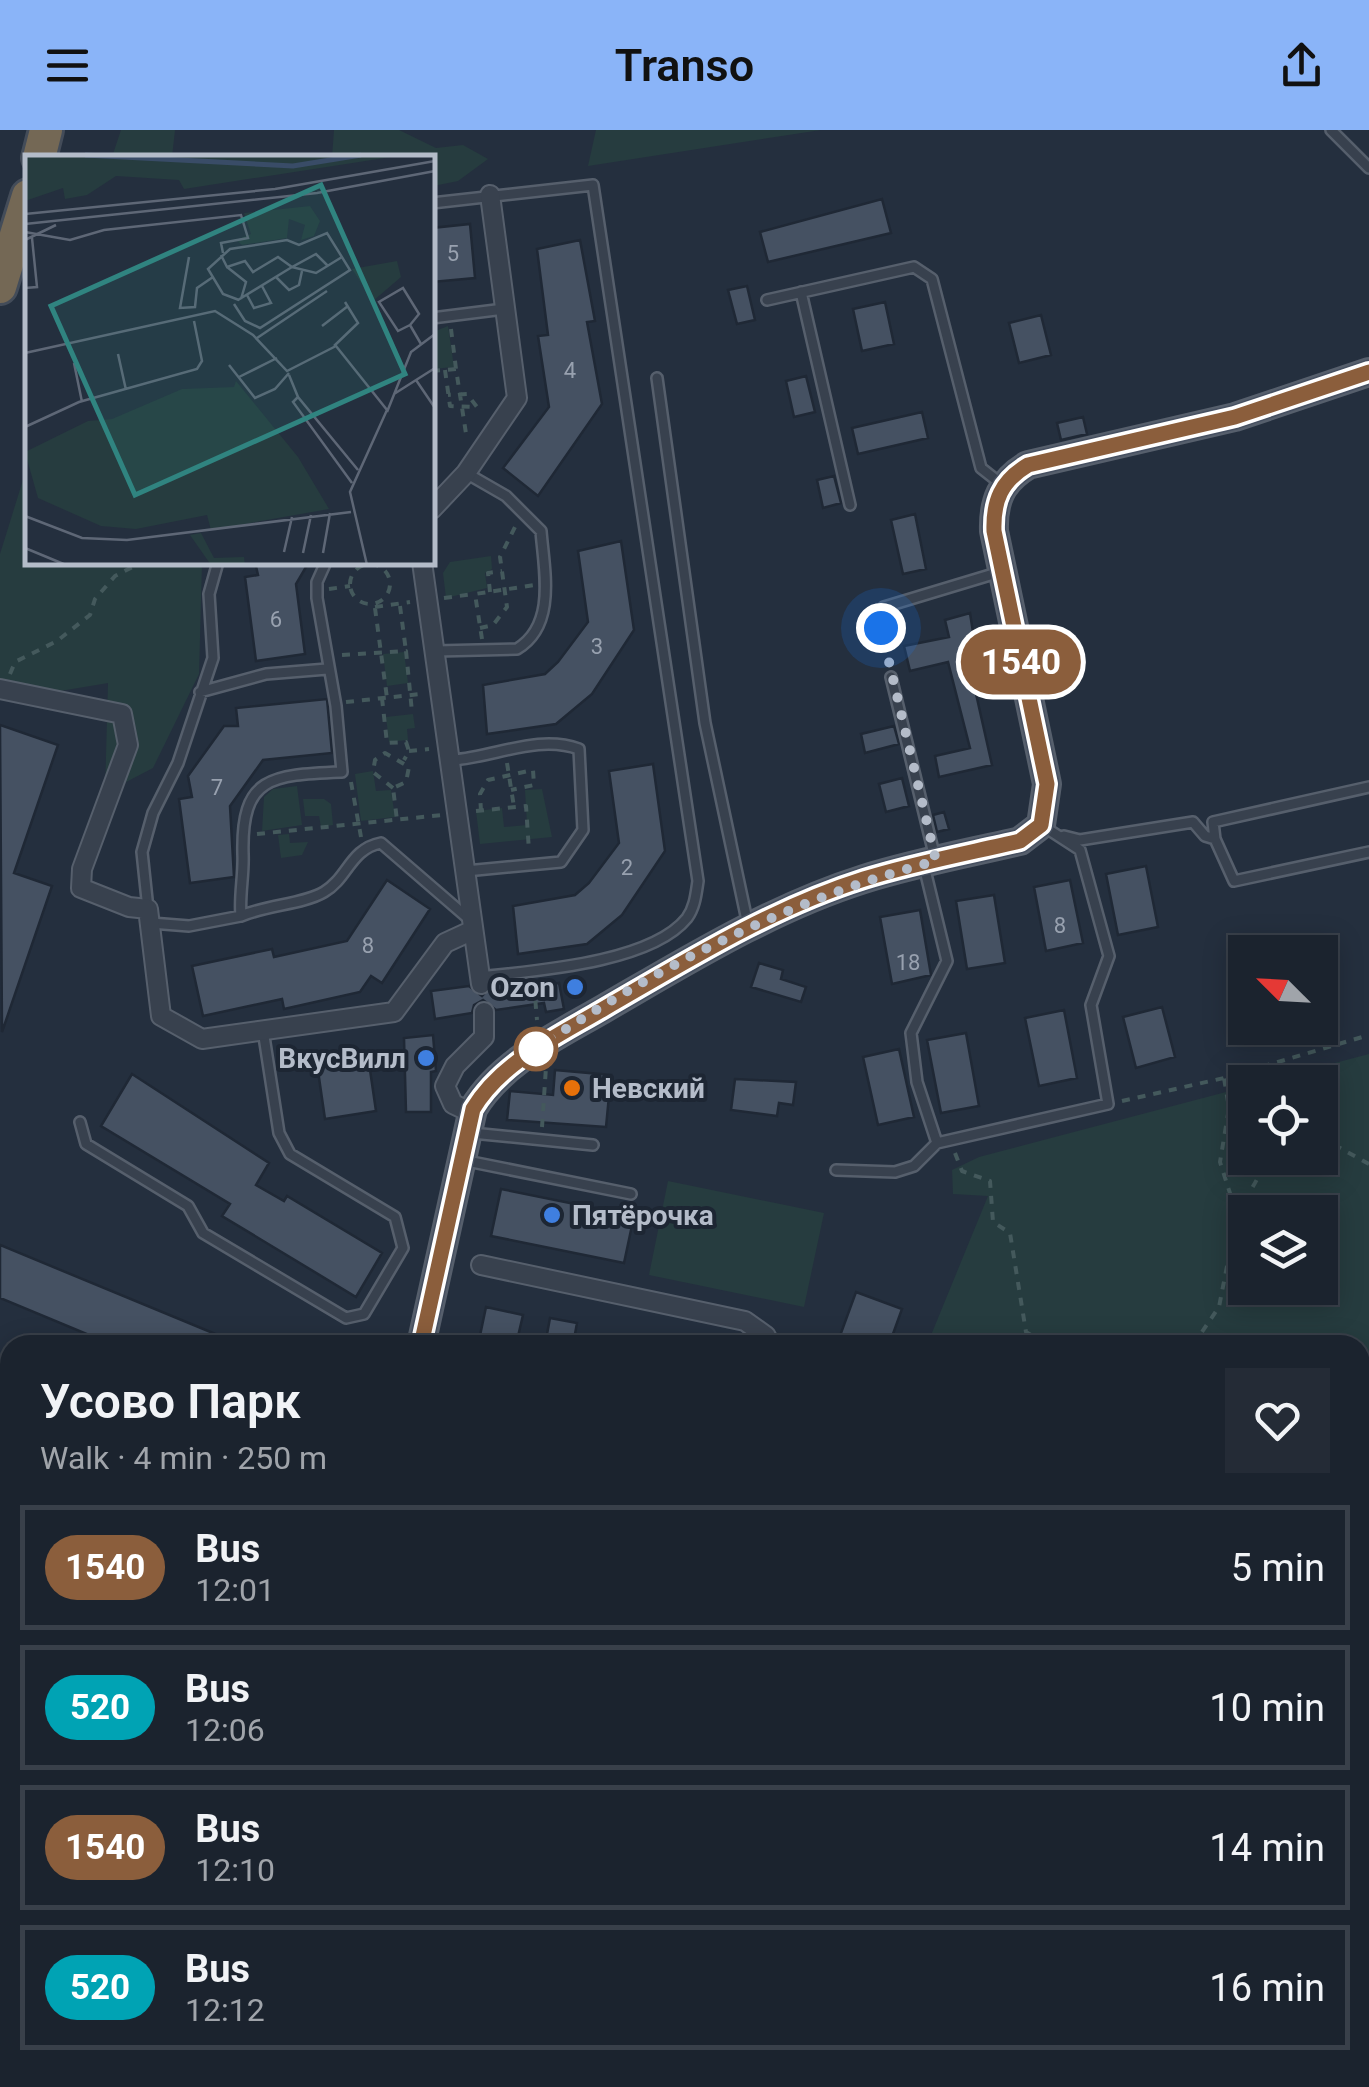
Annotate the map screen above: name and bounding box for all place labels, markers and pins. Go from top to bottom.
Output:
place label: Ozon [490,971,555,1004]
marker: Ozon [564,976,586,998]
unlabelled marker [515,1028,557,1070]
place label: ВкусВилл [278,1042,406,1075]
marker: ВкусВилл [415,1047,437,1069]
place label: Невский [592,1072,705,1105]
marker: Невский [561,1077,583,1099]
place label: Пятёрочка [572,1199,714,1232]
marker: Пятёрочка [541,1204,563,1226]

